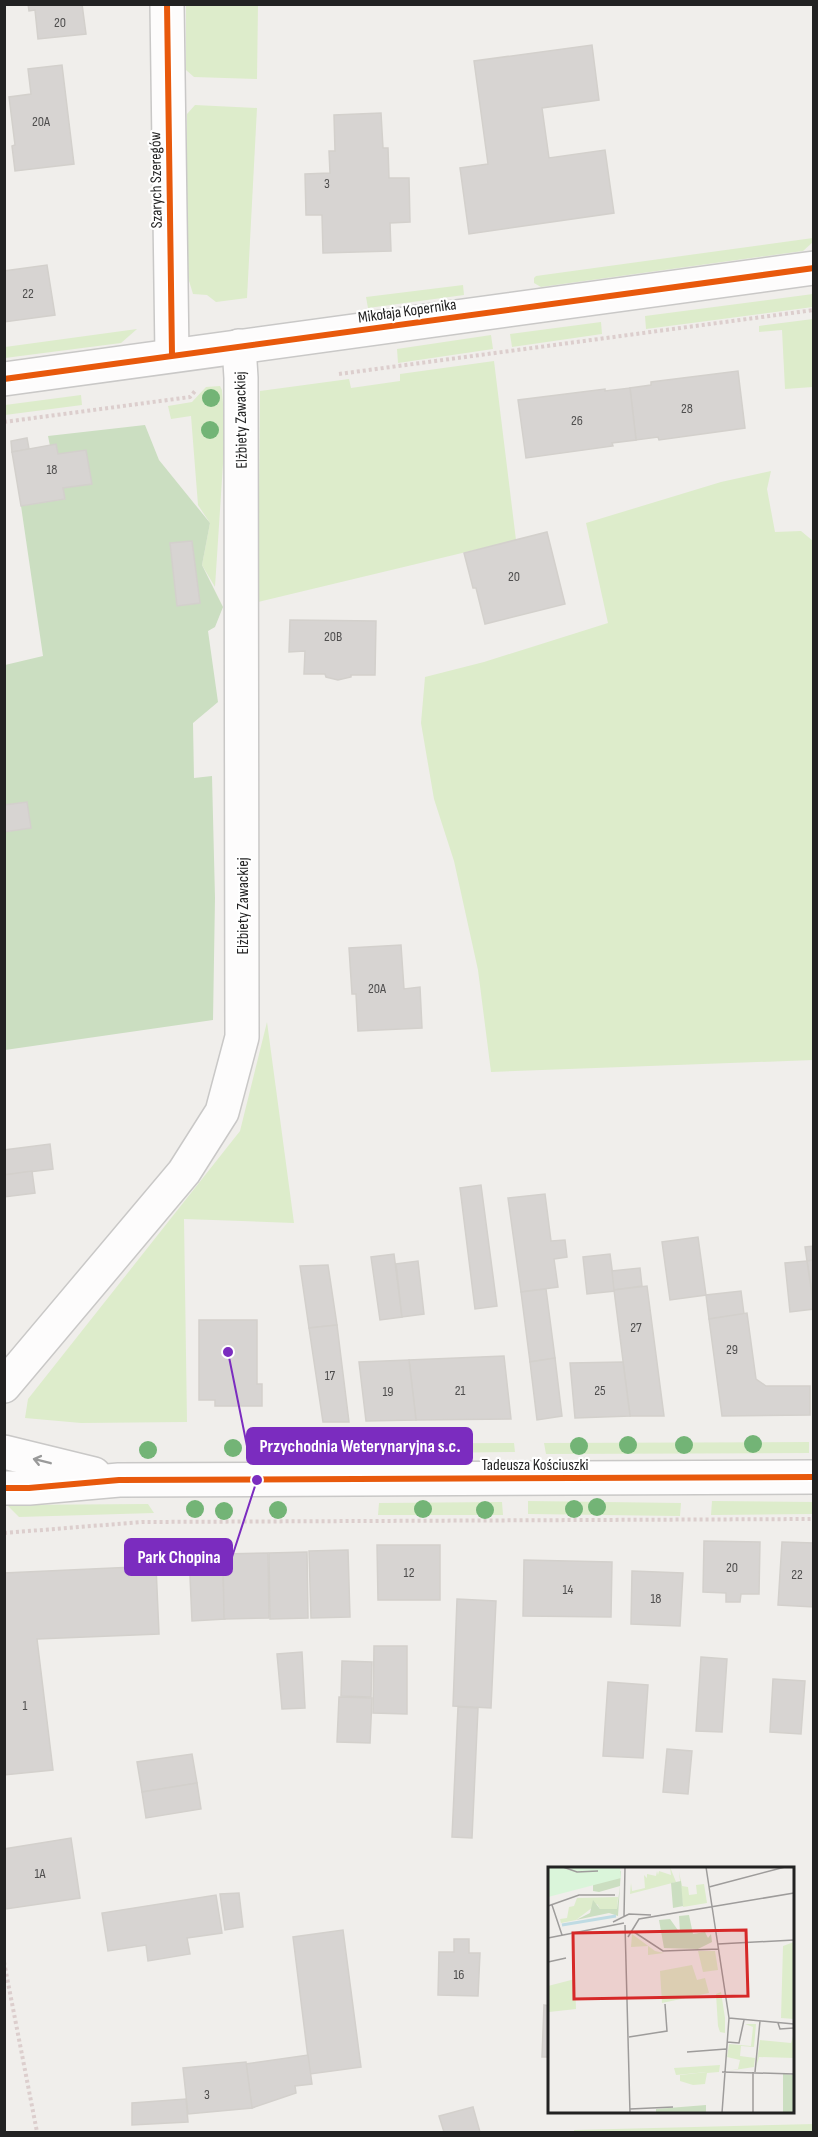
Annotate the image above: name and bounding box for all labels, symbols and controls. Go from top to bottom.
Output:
house number: 20 [54,14,66,31]
house number: 20A [32,113,51,130]
street label: Szarych Szeregów [146,131,167,228]
house number: 3 [324,175,330,192]
house number: 22 [22,285,34,302]
street label: Mikołaja Kopernika [357,295,458,328]
street label: Elżbiety Zawackiej [231,371,252,469]
house number: 28 [681,400,693,417]
house number: 26 [571,412,583,429]
house number: 18 [46,461,58,478]
house number: 20 [508,568,520,585]
house number: 20B [324,628,342,645]
street label: Elżbiety Zawackiej [234,857,253,955]
house number: 20A [368,980,387,997]
house number: 27 [630,1319,642,1336]
house number: 29 [726,1341,738,1358]
house number: 17 [325,1367,336,1384]
house number: 21 [455,1382,465,1399]
house number: 25 [594,1382,606,1399]
house number: 19 [382,1383,394,1400]
callout: Przychodnia Weterynaryjna s.c. [247,1428,472,1464]
text: Przychodnia Weterynaryjna s.c. [259,1436,461,1457]
one-way arrow [32,1455,51,1467]
street label: Tadeusza Kościuszki [481,1456,589,1475]
callout: Park Chopina [125,1539,232,1575]
text: Park Chopina [137,1547,221,1568]
house number: 20 [726,1559,738,1576]
house number: 12 [404,1564,415,1581]
house number: 22 [791,1566,803,1583]
house number: 14 [563,1581,574,1598]
house number: 18 [650,1590,662,1607]
house number: 1 [23,1697,28,1714]
house number: 1A [34,1865,47,1882]
inset map [548,1867,794,2113]
house number: 16 [453,1966,465,1983]
house number: 3 [204,2086,210,2103]

